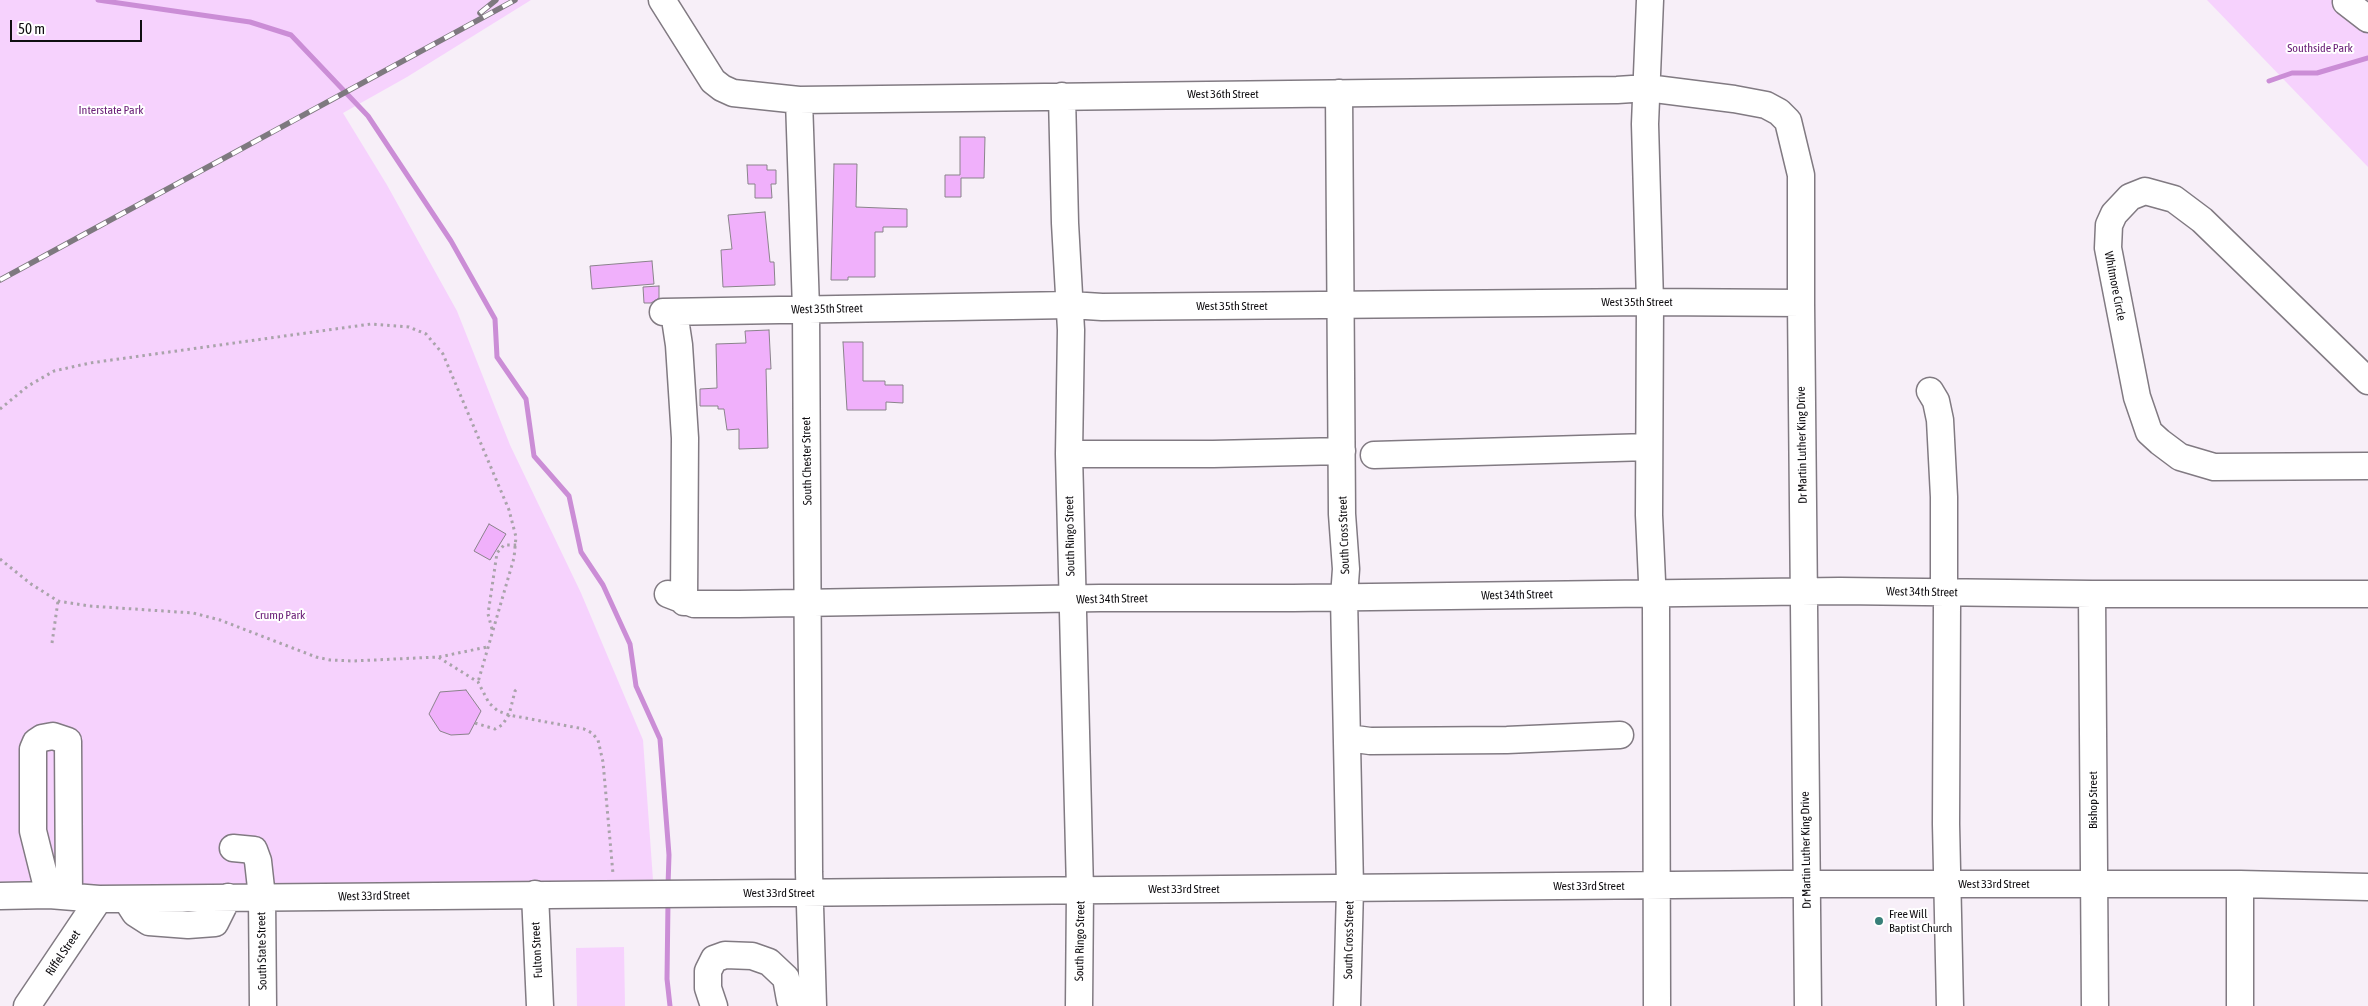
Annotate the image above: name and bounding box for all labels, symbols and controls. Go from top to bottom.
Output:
scale bar [12,10,145,42]
text: 50 m [18,20,45,37]
park label: Southside Park [2287,41,2353,55]
street label: West 36th Street [1187,87,1259,101]
park label: Interstate Park [79,103,143,117]
street label: Whitmore Circle [2101,250,2129,322]
street label: West 35th Street [1601,295,1673,309]
street label: West 35th Street [1196,299,1268,313]
street label: West 35th Street [791,301,863,317]
street label: Dr Martin Luther King Drive [1794,386,1810,504]
street label: South Chester Street [799,417,815,505]
street label: South Ringo Street [1062,496,1078,576]
street label: South Cross Street [1335,496,1353,574]
street label: West 34th Street [1886,584,1958,600]
street label: West 34th Street [1481,587,1553,603]
street label: West 34th Street [1076,591,1148,607]
park label: Crump Park [255,608,305,622]
street label: Bishop Street [2086,771,2100,829]
street label: Dr Martin Luther King Drive [1798,791,1814,909]
street label: West 33rd Street [1958,877,2030,891]
street label: West 33rd Street [1553,879,1625,893]
street label: West 33rd Street [1148,882,1220,896]
street label: West 33rd Street [743,886,815,900]
street label: West 33rd Street [338,888,410,904]
street label: South Ringo Street [1072,901,1088,981]
street label: South Cross Street [1341,901,1357,979]
place label: Free Will Baptist Church [1889,907,1952,935]
street label: South State Street [254,912,270,990]
marker: Free Will Baptist Church [1873,915,1885,927]
street label: Fulton Street [528,921,546,979]
street label: Riffel Street [43,927,83,979]

